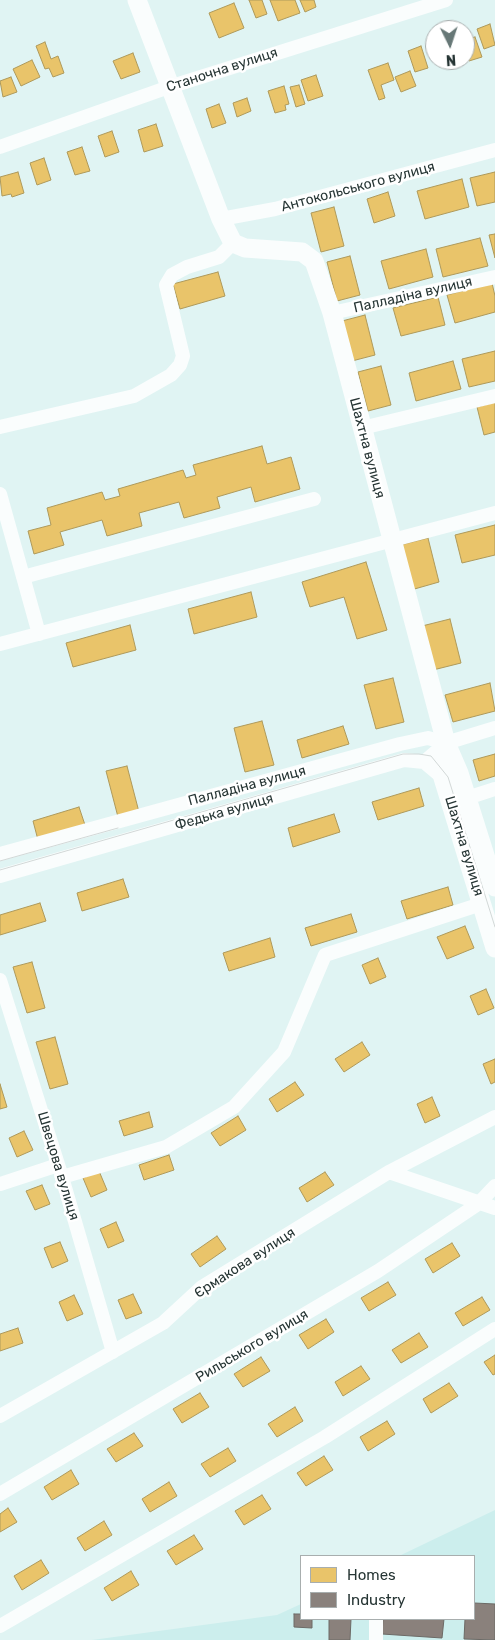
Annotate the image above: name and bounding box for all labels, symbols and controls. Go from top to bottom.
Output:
north arrow [425,20,475,70]
street label: Станочна вулиця [164,44,280,96]
text: N [445,51,457,68]
street label: Антокольського вулиця [279,158,437,216]
street label: Палладіна вулиця [352,273,474,317]
street label: Шахтна вулиця [345,396,389,500]
street label: Палладіна вулиця [186,762,308,810]
street label: Федька вулиця [173,790,275,834]
street label: Шахтна вулиця [441,794,487,898]
street label: Швецова вулиця [33,1110,83,1222]
street label: Єрмакова вулиця [191,1224,299,1302]
street label: Рильського вулиця [193,1306,311,1386]
legend [300,1555,475,1620]
text: Homes [347,1566,396,1584]
text: Industry [347,1591,406,1609]

